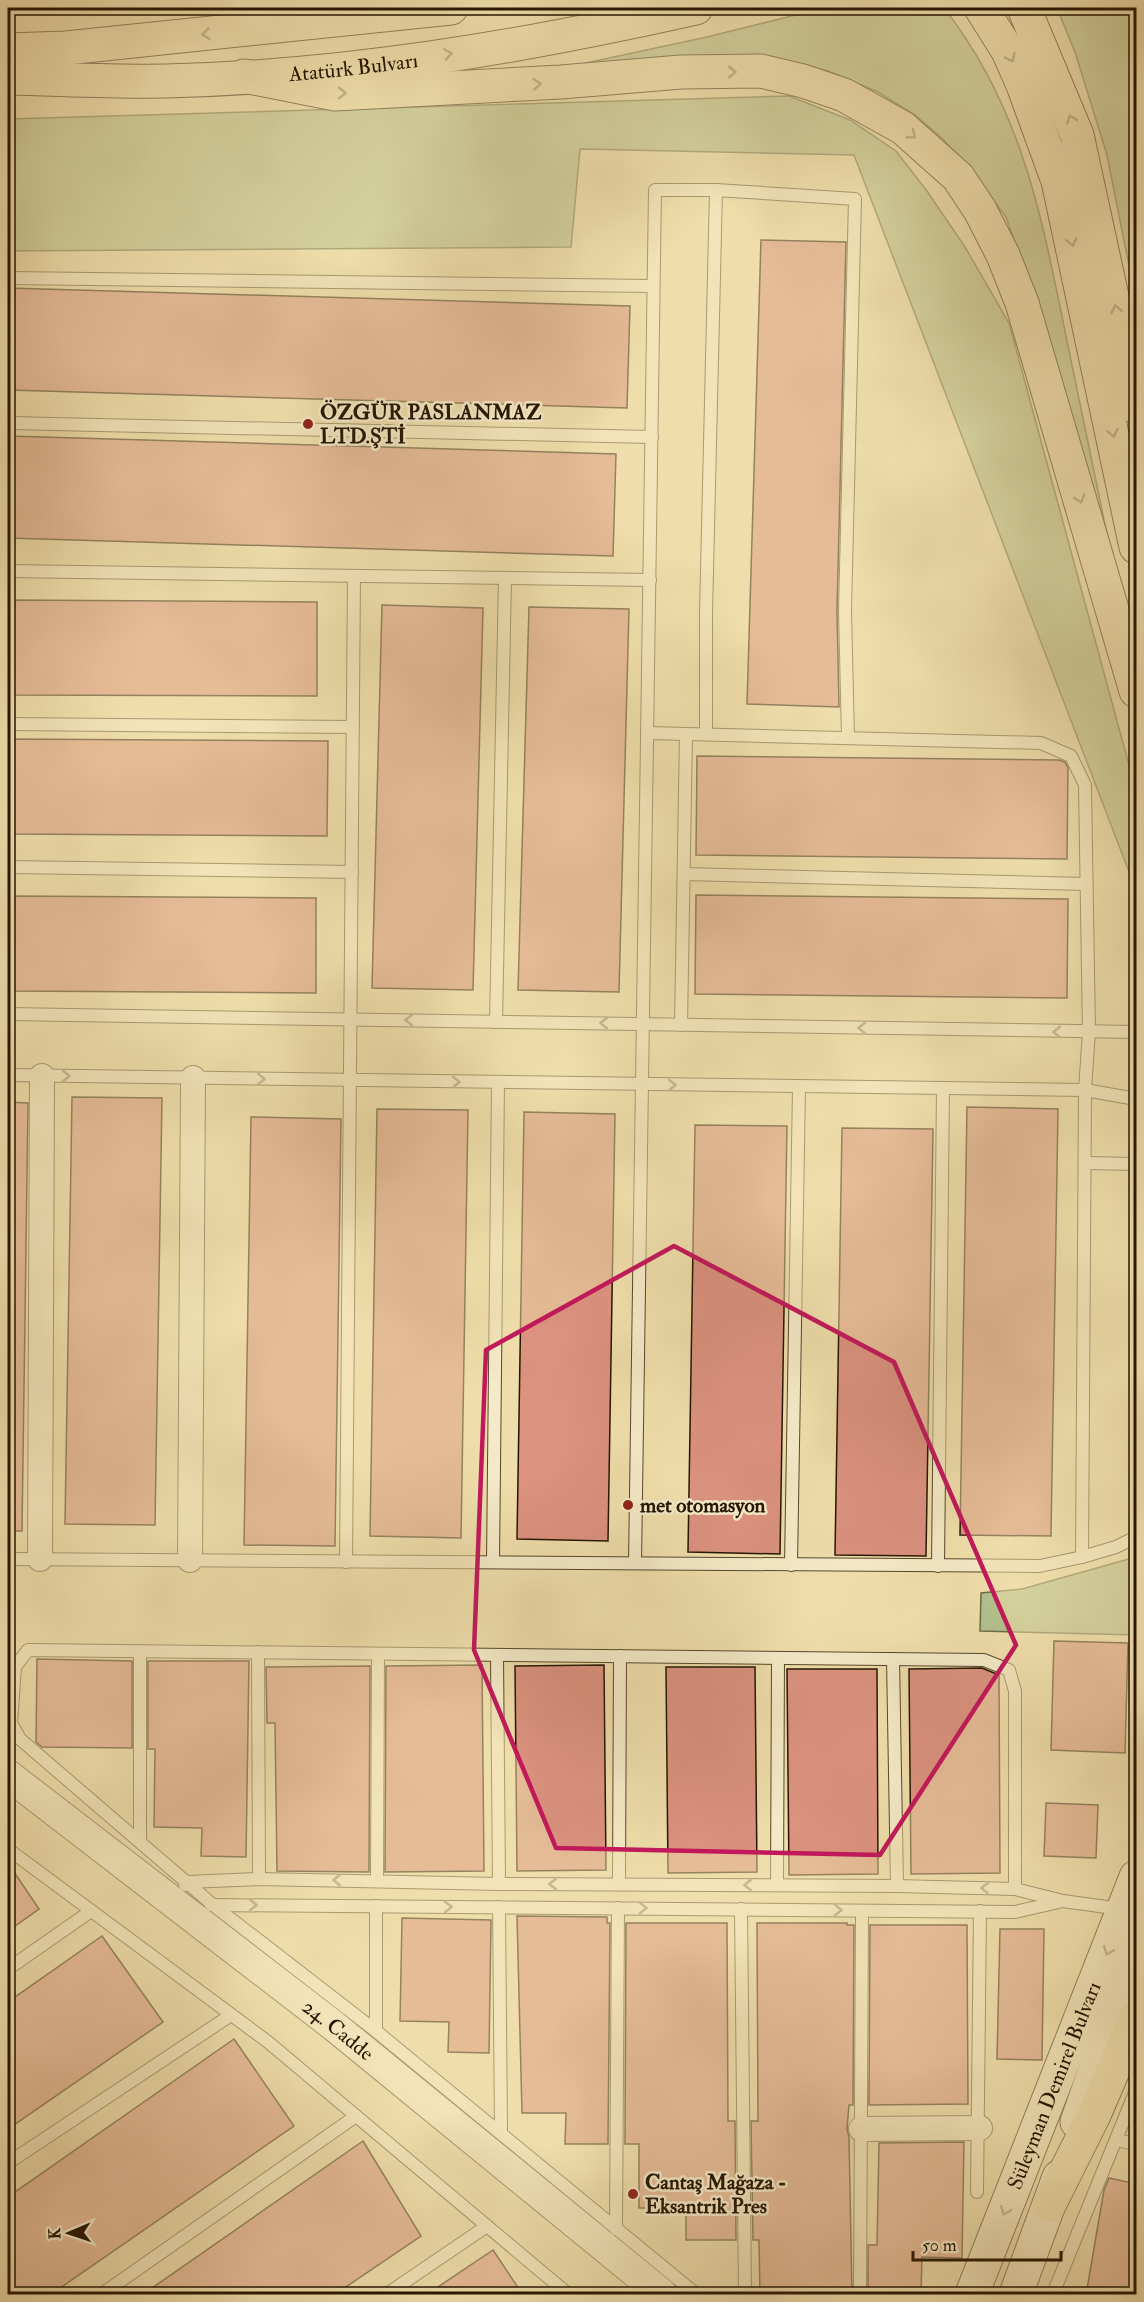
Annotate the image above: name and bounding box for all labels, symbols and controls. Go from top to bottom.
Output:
one-way arrow [202,27,211,40]
street label: Atatürk Bulvarı [287,46,420,88]
one-way arrow [443,48,452,60]
one-way arrow [1003,51,1015,62]
one-way arrow [727,65,736,78]
one-way arrow [533,77,542,90]
one-way arrow [338,87,347,99]
one-way arrow [1065,114,1078,125]
one-way arrow [905,128,916,139]
one-way arrow [1065,237,1078,247]
one-way arrow [1110,304,1123,314]
place label: ÖZGÜR PASLANMAZ LTD.ŞTİ [320,399,542,450]
marker: ÖZGÜR PASLANMAZ LTD.ŞTİ [301,417,315,431]
one-way arrow [1106,428,1119,438]
one-way arrow [1073,493,1085,504]
one-way arrow [405,1014,414,1026]
one-way arrow [600,1017,609,1030]
one-way arrow [858,1022,867,1034]
one-way arrow [1053,1026,1062,1038]
one-way arrow [61,1070,70,1082]
one-way arrow [256,1073,265,1085]
one-way arrow [451,1076,460,1088]
one-way arrow [667,1079,676,1091]
place label: met otomasyon [640,1492,766,1519]
marker: met otomasyon [621,1498,635,1512]
one-way arrow [332,1874,341,1887]
one-way arrow [548,1878,557,1890]
one-way arrow [743,1879,752,1891]
one-way arrow [980,1882,989,1895]
one-way arrow [248,1899,257,1911]
one-way arrow [443,1900,452,1913]
one-way arrow [638,1902,647,1915]
one-way arrow [833,1904,842,1916]
one-way arrow [1103,1945,1115,1956]
street label: Süleyman Demirel Bulvarı [1001,1977,1107,2193]
street label: 24. Cadde [297,1993,380,2067]
place label: Cantaş Mağaza - Eksantrik Pres [645,2169,787,2220]
marker: Cantaş Mağaza - Eksantrik Pres [626,2187,640,2201]
north arrow [39,2203,99,2263]
one-way arrow [1000,2204,1012,2215]
scale bar [913,2224,1062,2262]
text: K [45,2227,65,2239]
text: 50 m [922,2234,957,2257]

